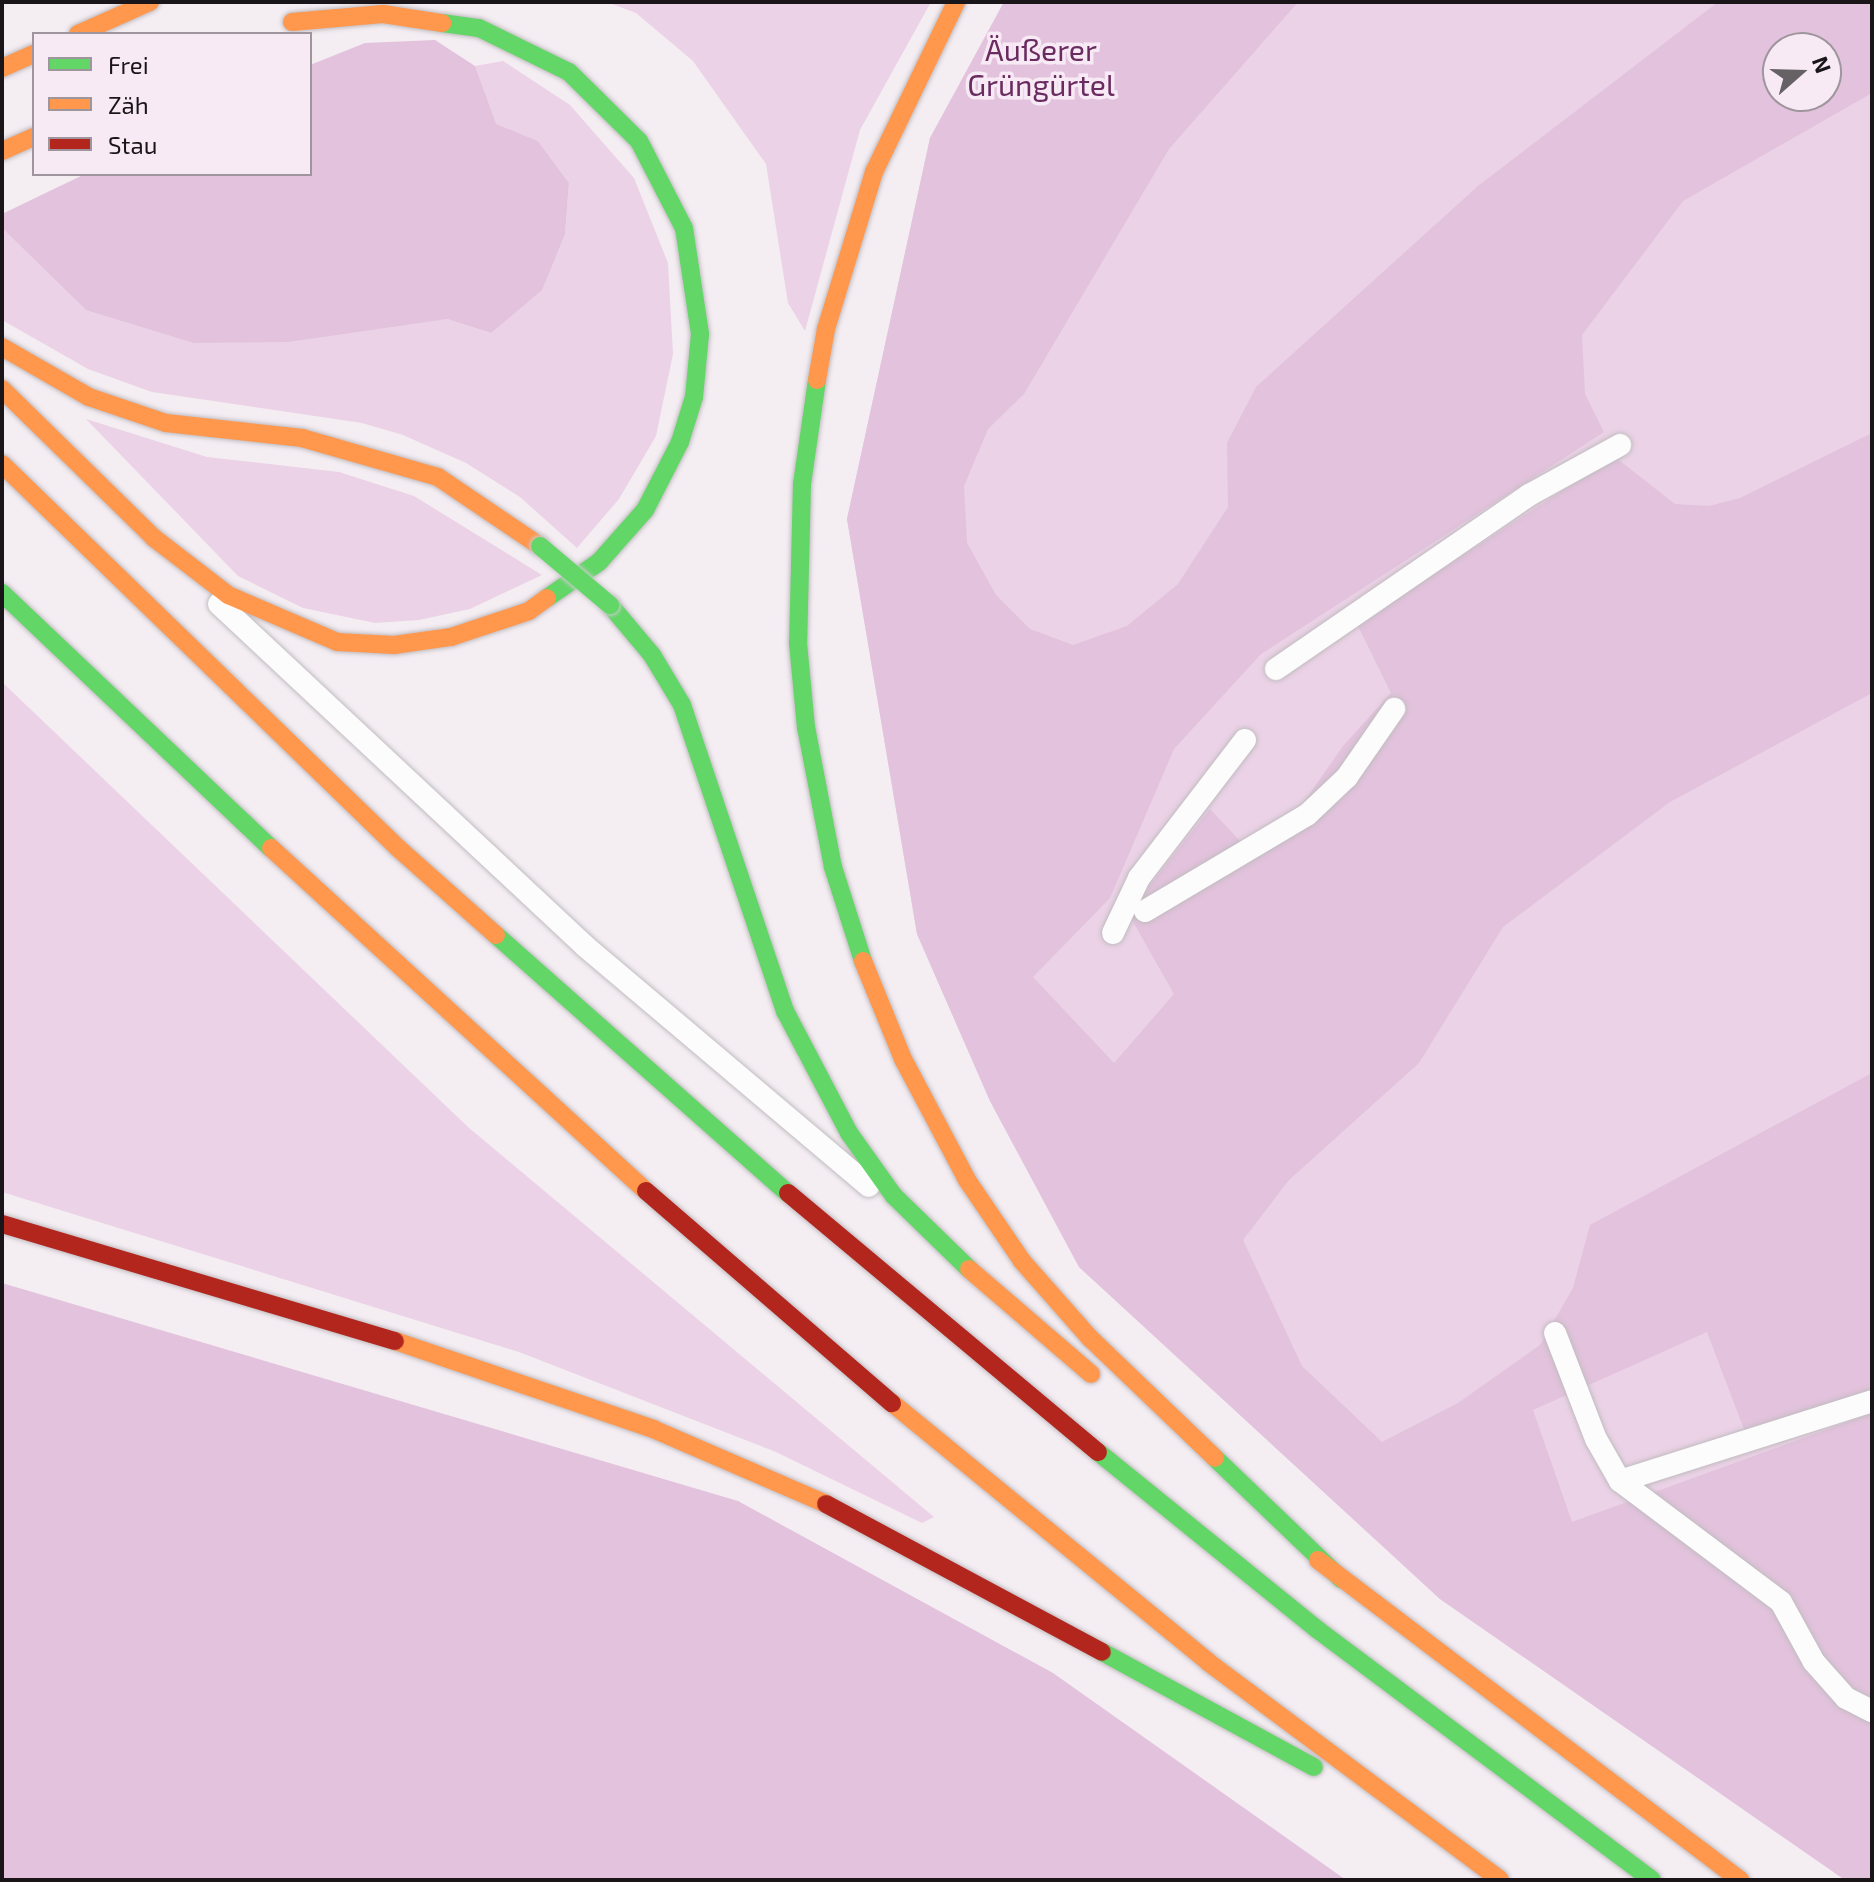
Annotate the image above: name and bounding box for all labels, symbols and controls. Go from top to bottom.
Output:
park label: Äußerer Grüngürtel [967,31,1115,102]
legend [32,32,312,176]
north arrow [1762,32,1842,112]
text: Frei [108,50,149,79]
text: N [1808,53,1838,76]
text: Zäh [108,90,149,119]
text: Stau [108,130,157,159]

